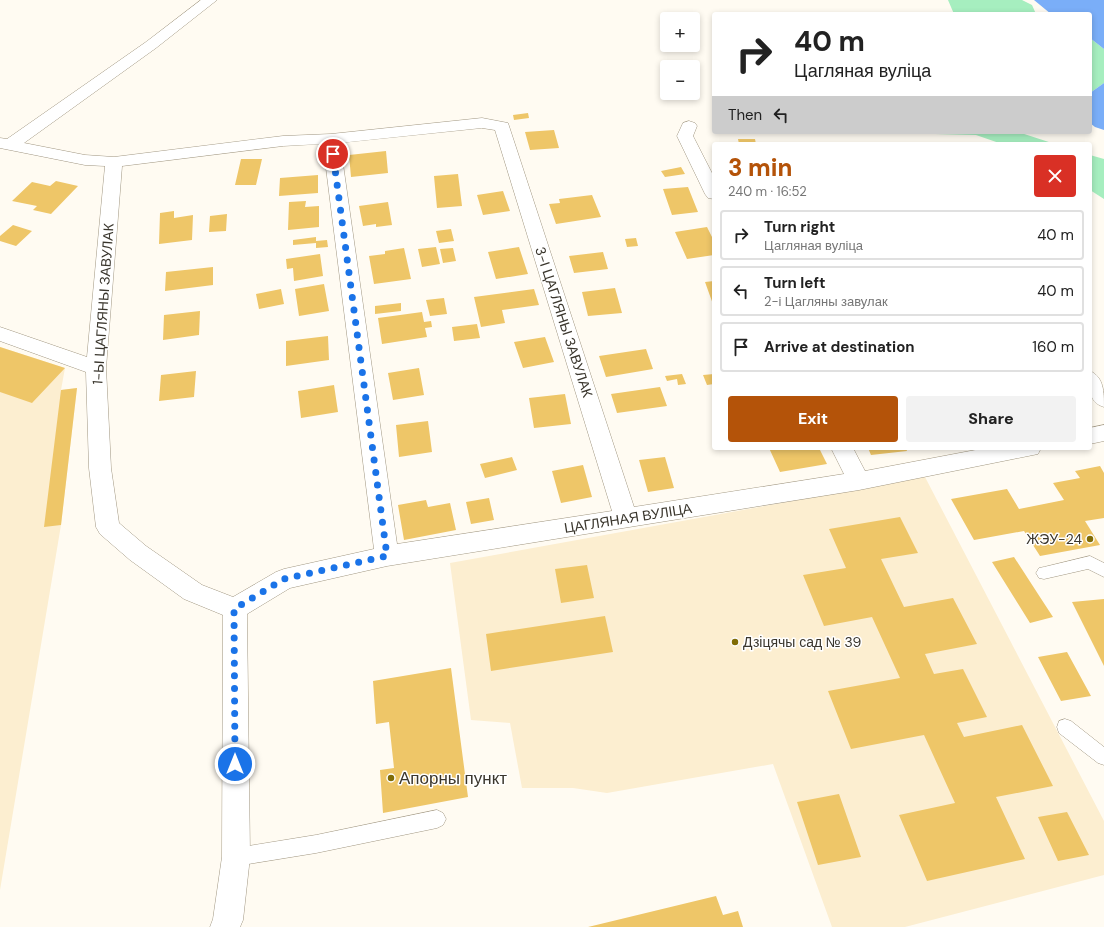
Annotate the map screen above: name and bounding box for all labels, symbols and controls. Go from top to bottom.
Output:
map controls [660,12,700,100]
button: + [660,12,700,52]
text: 40 m [794,23,865,60]
icon: right [728,28,780,80]
text: Цагляная вуліца [794,59,931,83]
button: − [660,60,700,100]
icon: left [770,104,792,126]
text: Then [728,105,762,125]
pin [316,137,350,171]
icon: arrive [322,143,344,165]
text: 3 min [728,152,792,183]
button: close [1034,155,1076,197]
text: 240 m · 16:52 [728,183,807,200]
text: Turn right [764,217,835,237]
street label: 1-Ы ЦАГЛЯНЫ ЗАВУЛАК [88,222,118,385]
icon: right [730,224,752,246]
text: 40 m [1037,225,1074,245]
text: Цагляная вуліца [764,237,863,254]
street label: 3-І ЦАГЛЯНЫ ЗАВУЛАК [531,244,597,400]
text: Turn left [764,273,825,293]
icon: left [730,280,752,302]
text: 40 m [1037,281,1074,301]
text: 2-і Цагляны завулак [764,293,888,310]
icon: arrive [730,336,752,358]
text: Arrive at destination [764,337,915,357]
text: 160 m [1032,337,1074,357]
button: Exit [728,396,898,442]
button: Share [906,396,1076,442]
street label: ЦАГЛЯНАЯ ВУЛІЦА [563,499,694,537]
place label: ЖЭУ-24 [1026,530,1083,548]
marker: ЖЭУ-24 [1085,534,1095,544]
place label: Дзіцячы сад № 39 [743,633,861,651]
marker: Дзіцячы сад № 39 [730,637,740,647]
position arrow [214,743,256,785]
place label: Апорны пункт [399,767,507,789]
marker: Апорны пункт [386,773,396,783]

